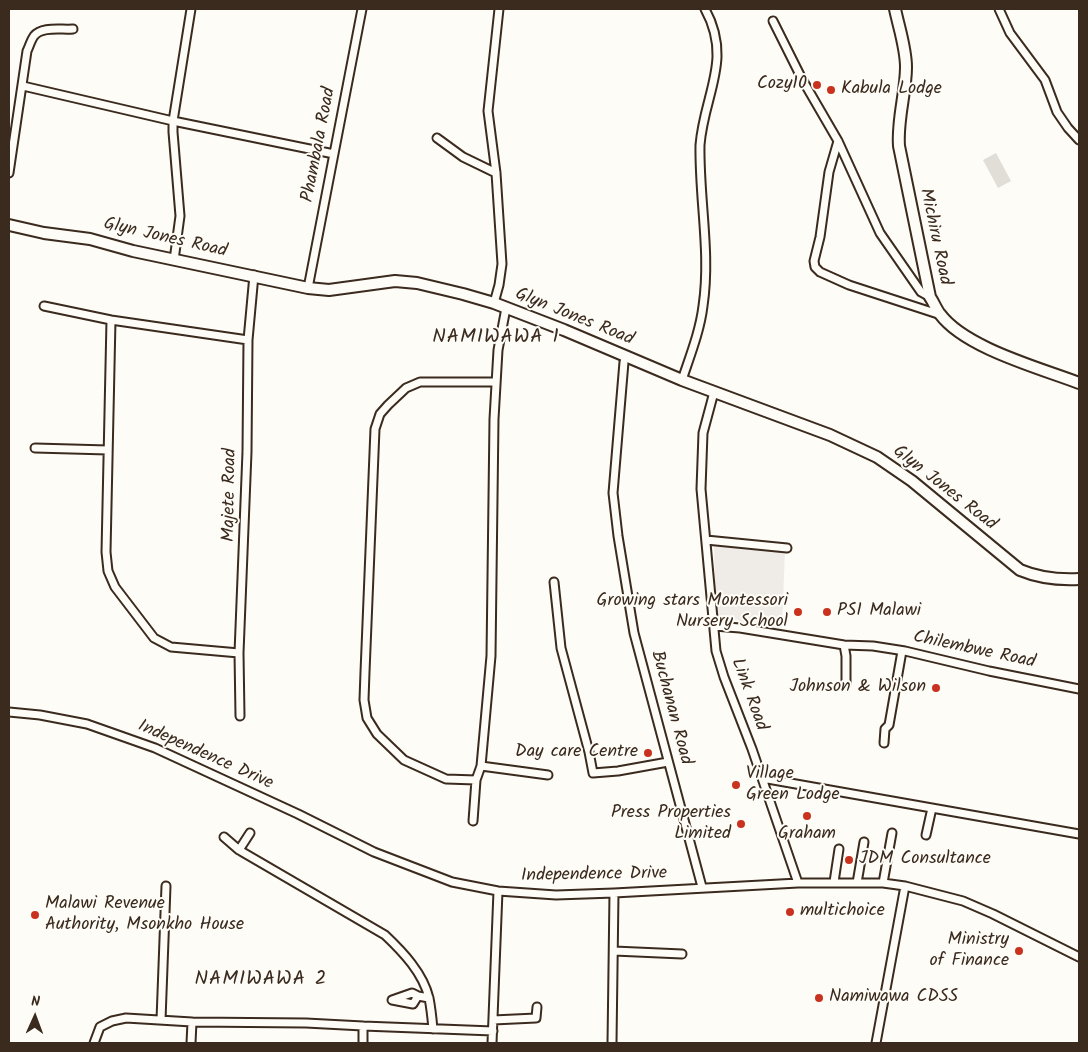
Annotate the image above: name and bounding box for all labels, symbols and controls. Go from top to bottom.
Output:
place label: Cozy10 [757,74,807,96]
marker: Cozy10 [811,79,823,91]
place label: Kabula Lodge [841,79,942,101]
marker: Kabula Lodge [825,84,837,96]
street label: Phambala Road [298,86,342,204]
street label: Michiru Road [913,187,955,287]
street label: Glyn Jones Road [101,214,229,264]
street label: Glyn Jones Road [512,284,636,352]
district label: NAMIWAWA 1 [431,327,561,351]
street label: Glyn Jones Road [888,442,1000,536]
street label: Majete Road [219,448,243,542]
place label: Growing stars Montessori Nursery School [596,591,788,634]
place label: PSI Malawi [837,601,921,623]
marker: Growing stars Montessori Nursery School [792,606,804,618]
marker: PSI Malawi [821,606,833,618]
street label: Chilembwe Road [911,627,1037,675]
street label: Buchanan Road [644,649,696,767]
street label: Link Road [725,656,771,734]
place label: Johnson & Wilson [789,677,926,699]
marker: Johnson & Wilson [930,682,942,694]
street label: Independence Drive [134,716,276,796]
place label: Day care Centre [515,742,638,764]
marker: Day care Centre [642,747,654,759]
place label: Village Green Lodge [746,764,840,806]
marker: Village Green Lodge [730,779,742,791]
place label: Press Properties Limited [611,803,731,846]
marker: Graham [801,810,813,822]
marker: Press Properties Limited [735,818,747,830]
place label: Graham [778,824,836,846]
place label: JDM Consultance [859,849,991,871]
marker: JDM Consultance [843,854,855,866]
street label: Independence Drive [521,864,667,888]
place label: Malawi Revenue Authority, Msonkho House [45,894,244,936]
place label: multichoice [800,901,885,923]
marker: multichoice [784,906,796,918]
marker: Malawi Revenue Authority, Msonkho House [29,909,41,921]
place label: Ministry of Finance [929,930,1009,972]
marker: Ministry of Finance [1013,945,1025,957]
district label: NAMIWAWA 2 [193,969,329,993]
place label: Namiwawa CDSS [829,987,958,1009]
text: N [31,991,40,1013]
north arrow [10,992,60,1042]
marker: Namiwawa CDSS [813,992,825,1004]

